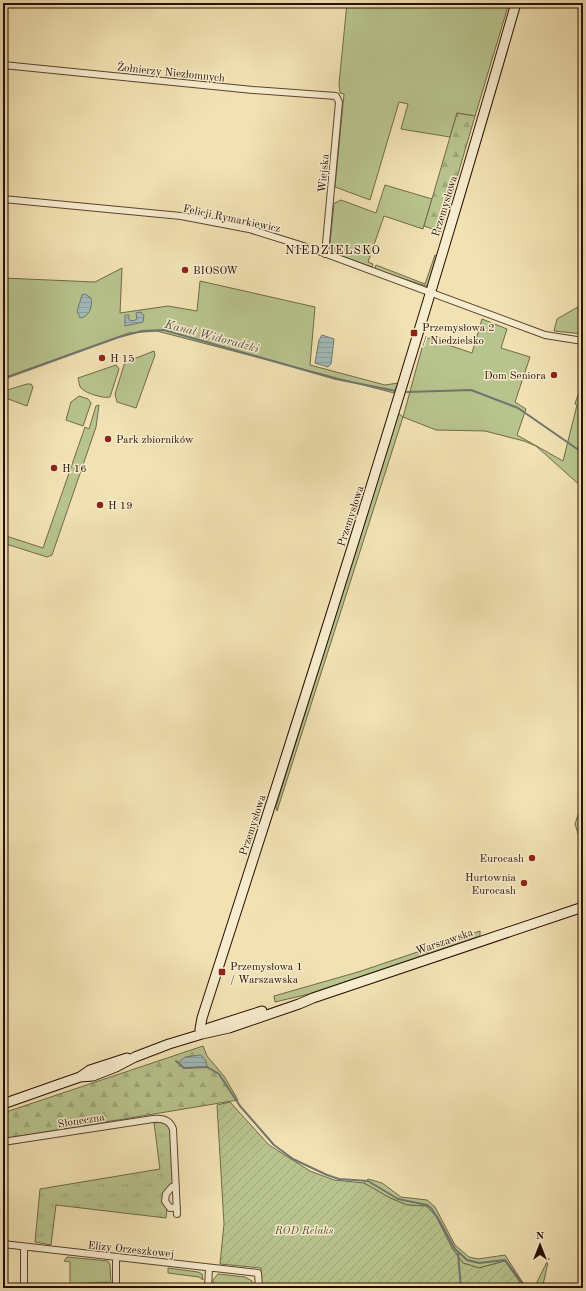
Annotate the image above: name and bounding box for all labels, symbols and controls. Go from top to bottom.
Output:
street label: Żołnierzy Niezłomnych [116,60,226,85]
street label: Wiejska [317,153,332,193]
street label: Przemysłowa [431,174,460,238]
street label: Felicji Rymarkiewicz [182,204,282,235]
district label: NIEDZIELSKO [285,245,381,257]
marker: BIOSOW [180,265,190,275]
place label: BIOSOW [193,266,238,277]
water label: Kanał Widoradzki [162,318,260,355]
place label: Przemysłowa 2 / Niedzielsko [422,323,495,347]
marker: Przemysłowa 2 / Niedzielsko [409,328,419,338]
marker: H 15 [97,353,107,363]
place label: H 15 [110,354,135,365]
marker: Dom Seniora [549,370,559,380]
place label: Dom Seniora [484,371,547,382]
marker: Park zbiorników [103,434,113,444]
place label: Park zbiorników [116,435,194,446]
marker: H 16 [49,463,59,473]
place label: H 16 [62,464,87,475]
street label: Przemysłowa [336,484,367,548]
marker: H 19 [95,500,105,510]
place label: H 19 [108,501,133,512]
street label: Przemysłowa [238,793,269,857]
marker: Eurocash [527,853,537,863]
place label: Eurocash [480,854,524,865]
place label: Hurtownia Eurocash [465,873,517,897]
marker: Hurtownia Eurocash [519,878,529,888]
street label: Warszawska [414,927,475,957]
place label: Przemysłowa 1 / Warszawska [230,962,303,986]
marker: Przemysłowa 1 / Warszawska [217,967,227,977]
street label: Słoneczna [57,1112,106,1131]
north arrow [520,1225,560,1265]
park label: ROD Relaks [274,1226,334,1237]
text: N [536,1231,545,1242]
street label: Elizy Orzeszkowej [87,1240,174,1260]

